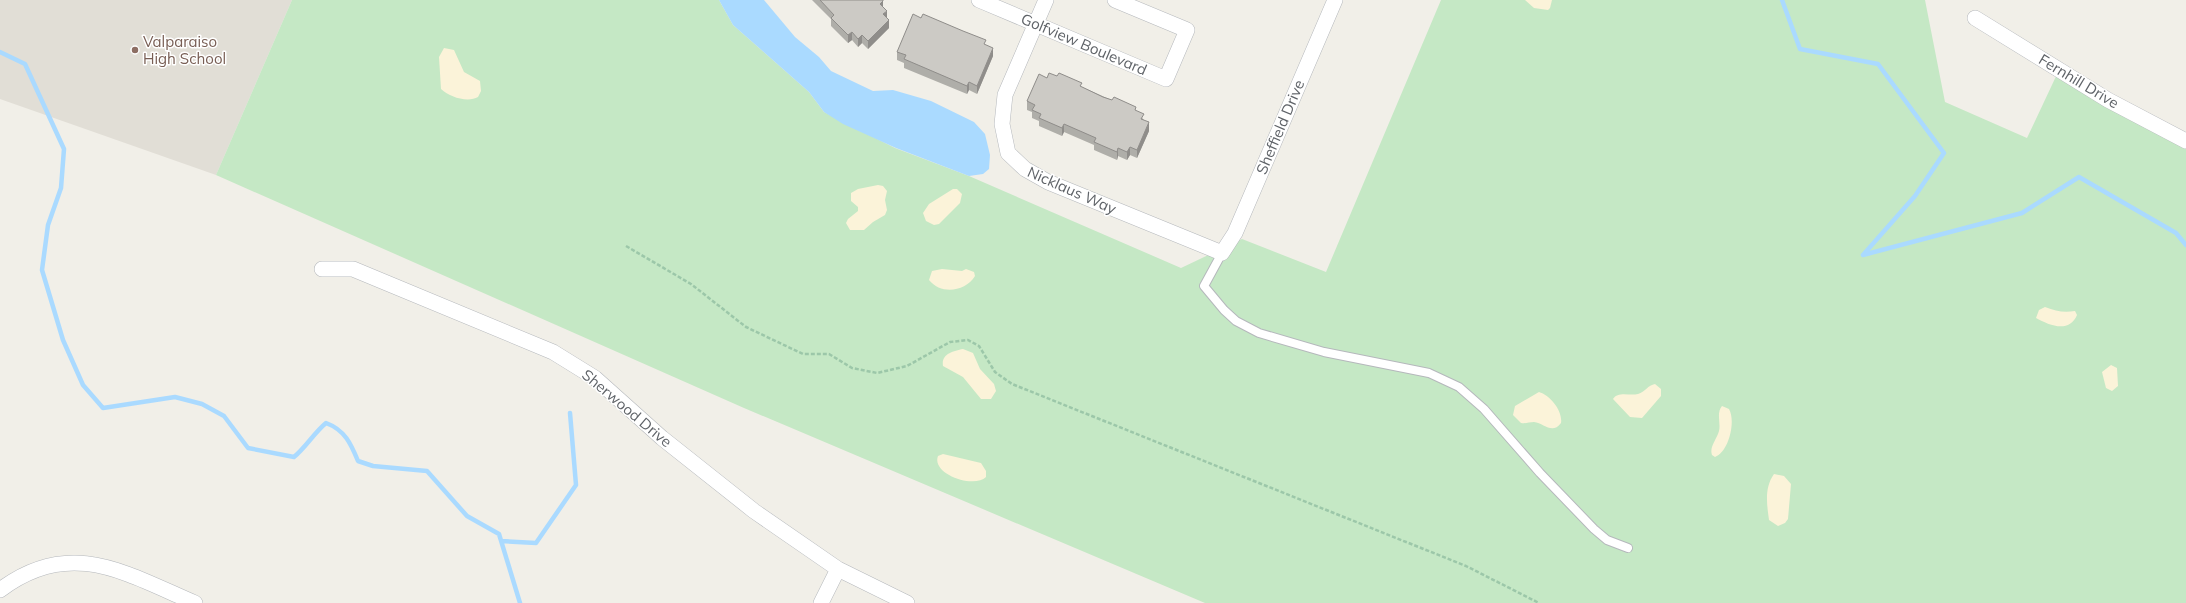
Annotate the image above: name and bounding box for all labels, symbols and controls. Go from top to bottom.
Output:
street label: Golfview Boulevard [1018,9,1150,79]
place label: Valparaiso High School [143,32,226,68]
marker: Valparaiso High School [130,45,140,55]
street label: Fernhill Drive [2035,50,2123,112]
street label: Sheffield Drive [1252,77,1308,177]
street label: Nicklaus Way [1025,162,1119,218]
street label: Sherwood Drive [578,365,676,451]

